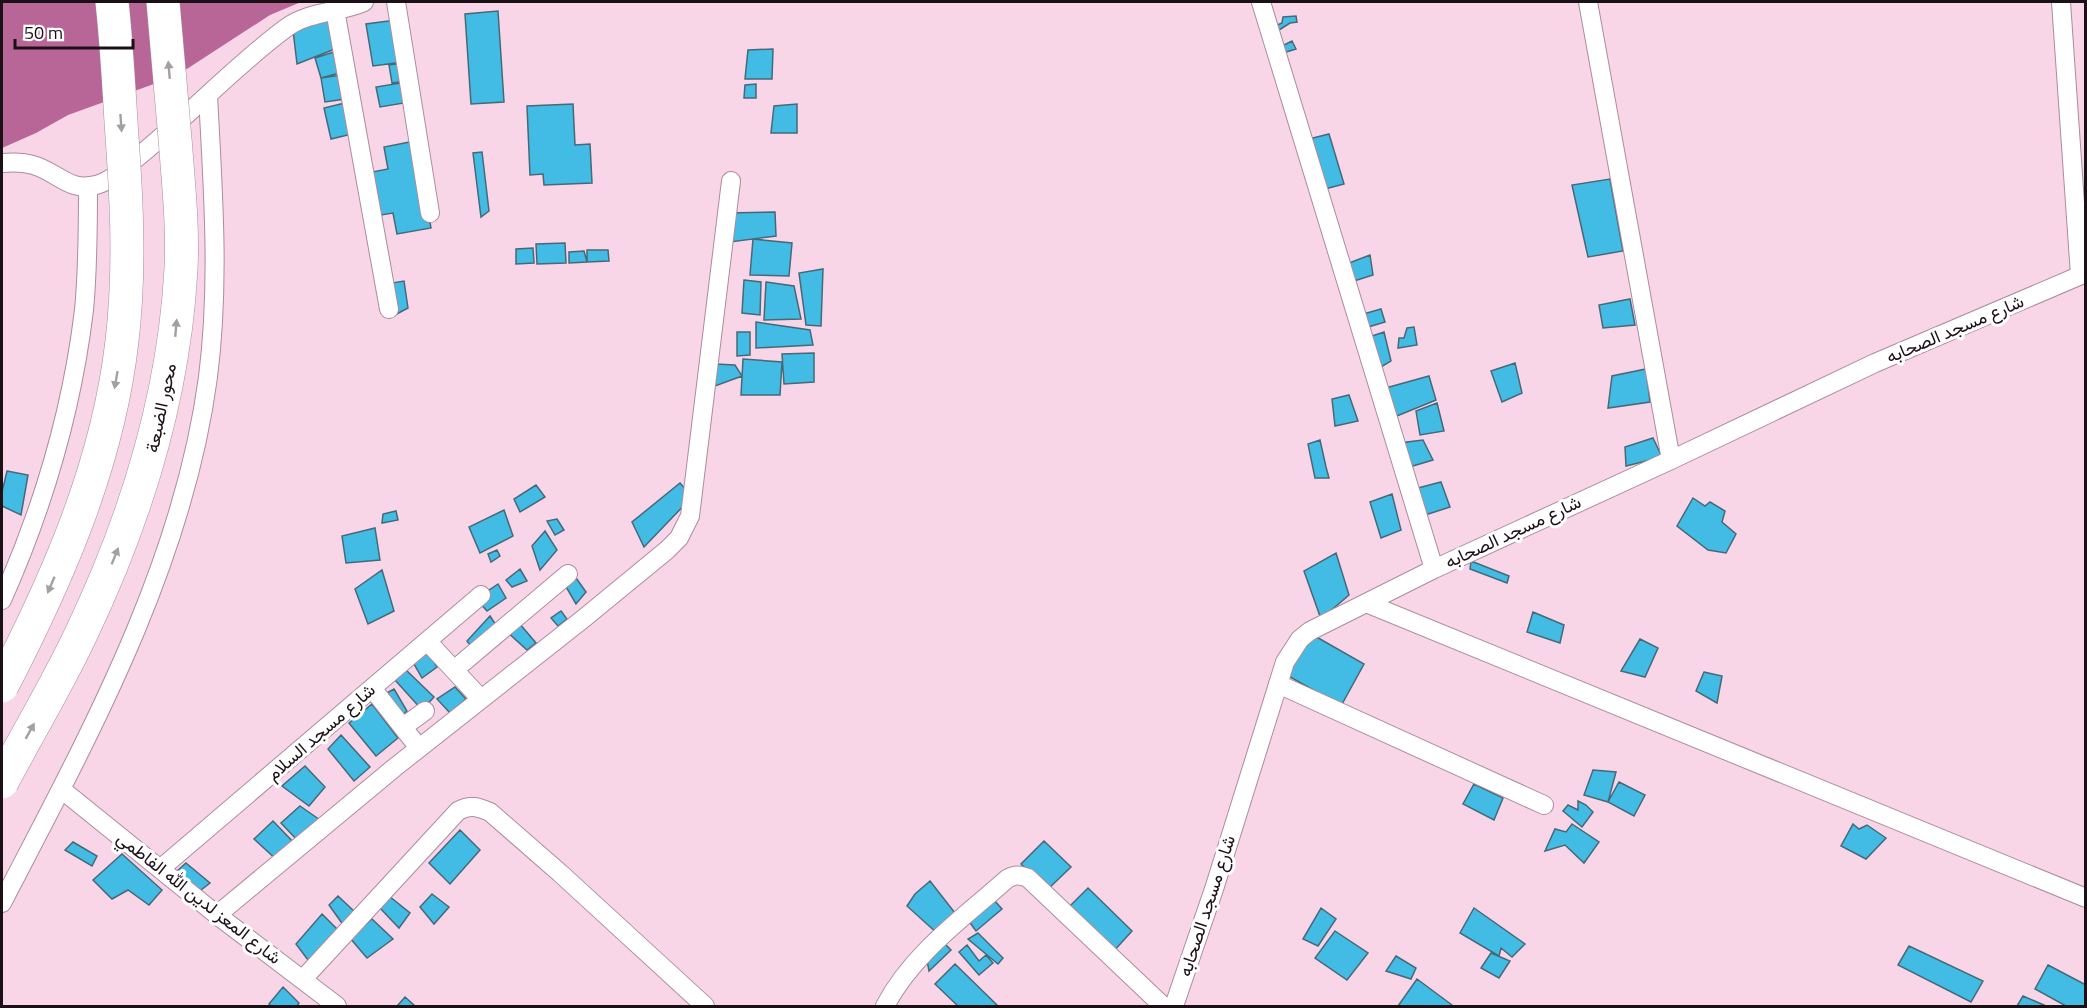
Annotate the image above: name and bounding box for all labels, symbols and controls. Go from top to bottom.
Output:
scale bar [15,12,134,50]
text: 50 m [24,19,63,46]
one-way arrow [164,61,174,80]
one-way arrow [117,113,126,132]
street label: شارع مسجد الصحابه [1882,287,2028,370]
one-way arrow [171,318,181,337]
street label: محور الضبعة [138,361,183,455]
one-way arrow [111,370,120,389]
street label: شارع مسجد الصحابه [1440,488,1585,575]
one-way arrow [111,547,120,565]
one-way arrow [46,577,56,595]
street label: شارع مسجد السلام [260,677,381,787]
one-way arrow [24,723,35,739]
street label: شارع المعز لدين الله الفاطمي [110,825,287,972]
street label: شارع مسجد الصحابه [1171,832,1242,980]

